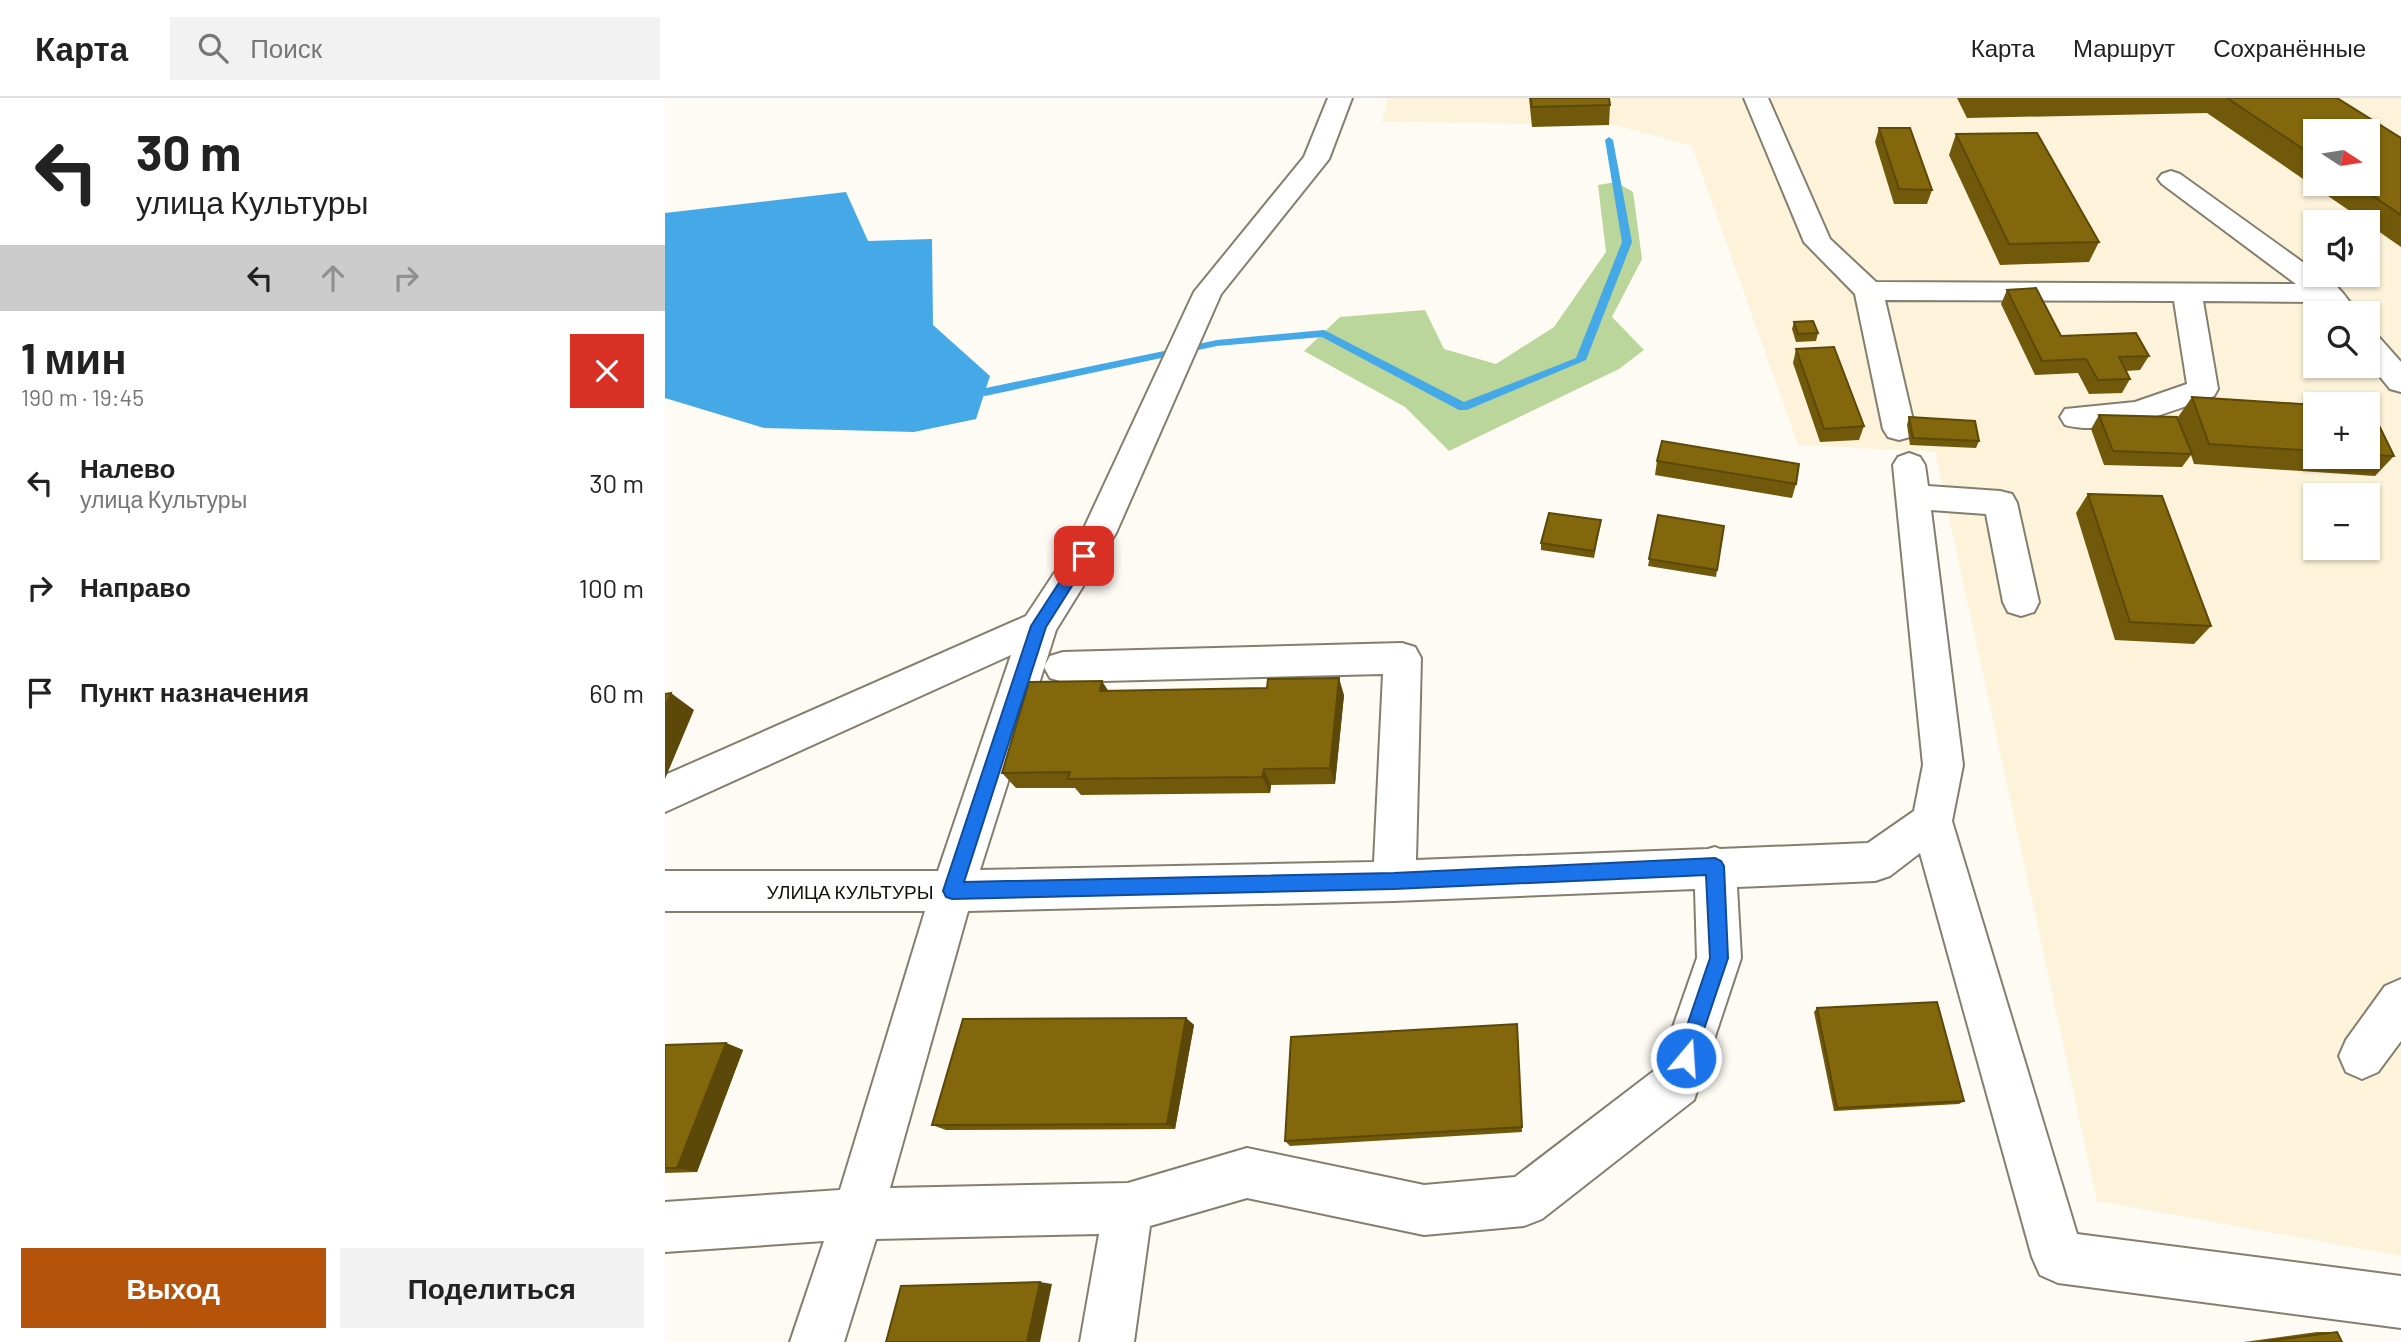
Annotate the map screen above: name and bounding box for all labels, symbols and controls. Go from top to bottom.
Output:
search box [170,17,660,80]
text: Карта [35,28,128,68]
icon: search [194,29,232,67]
text: Поиск [250,32,322,63]
text: Карта [1971,33,2035,62]
text: Маршрут [2073,33,2175,62]
text: Сохранённые [2213,33,2366,62]
north arrow [2303,119,2380,196]
map controls [2303,119,2380,560]
text: 30 m [136,122,241,181]
icon: left [21,126,112,217]
text: улица Культуры [136,182,369,220]
button: sound [2303,210,2380,287]
icon: left [241,259,279,297]
icon: ahead [314,259,352,297]
icon: right [387,259,425,297]
button: search [2303,301,2380,378]
text: 1 мин [21,332,127,382]
button: close [570,334,644,408]
text: 190 m · 19:45 [21,383,144,411]
button: + [2303,392,2380,469]
text: Налево [80,452,175,483]
icon: left [21,464,59,502]
text: 30 m [589,467,644,498]
button: − [2303,483,2380,560]
text: улица Культуры [80,485,247,513]
pin [1054,526,1114,586]
icon: arrive [1065,537,1103,575]
icon: right [21,569,59,607]
text: Направо [80,571,191,602]
text: 100 m [579,572,644,603]
icon: arrive [21,674,59,712]
text: Пункт назначения [80,676,309,707]
text: 60 m [589,677,644,708]
street label: УЛИЦА КУЛЬТУРЫ [766,880,934,903]
position arrow [1649,1021,1723,1095]
button: Выход [21,1248,326,1328]
button: Поделиться [340,1248,644,1328]

